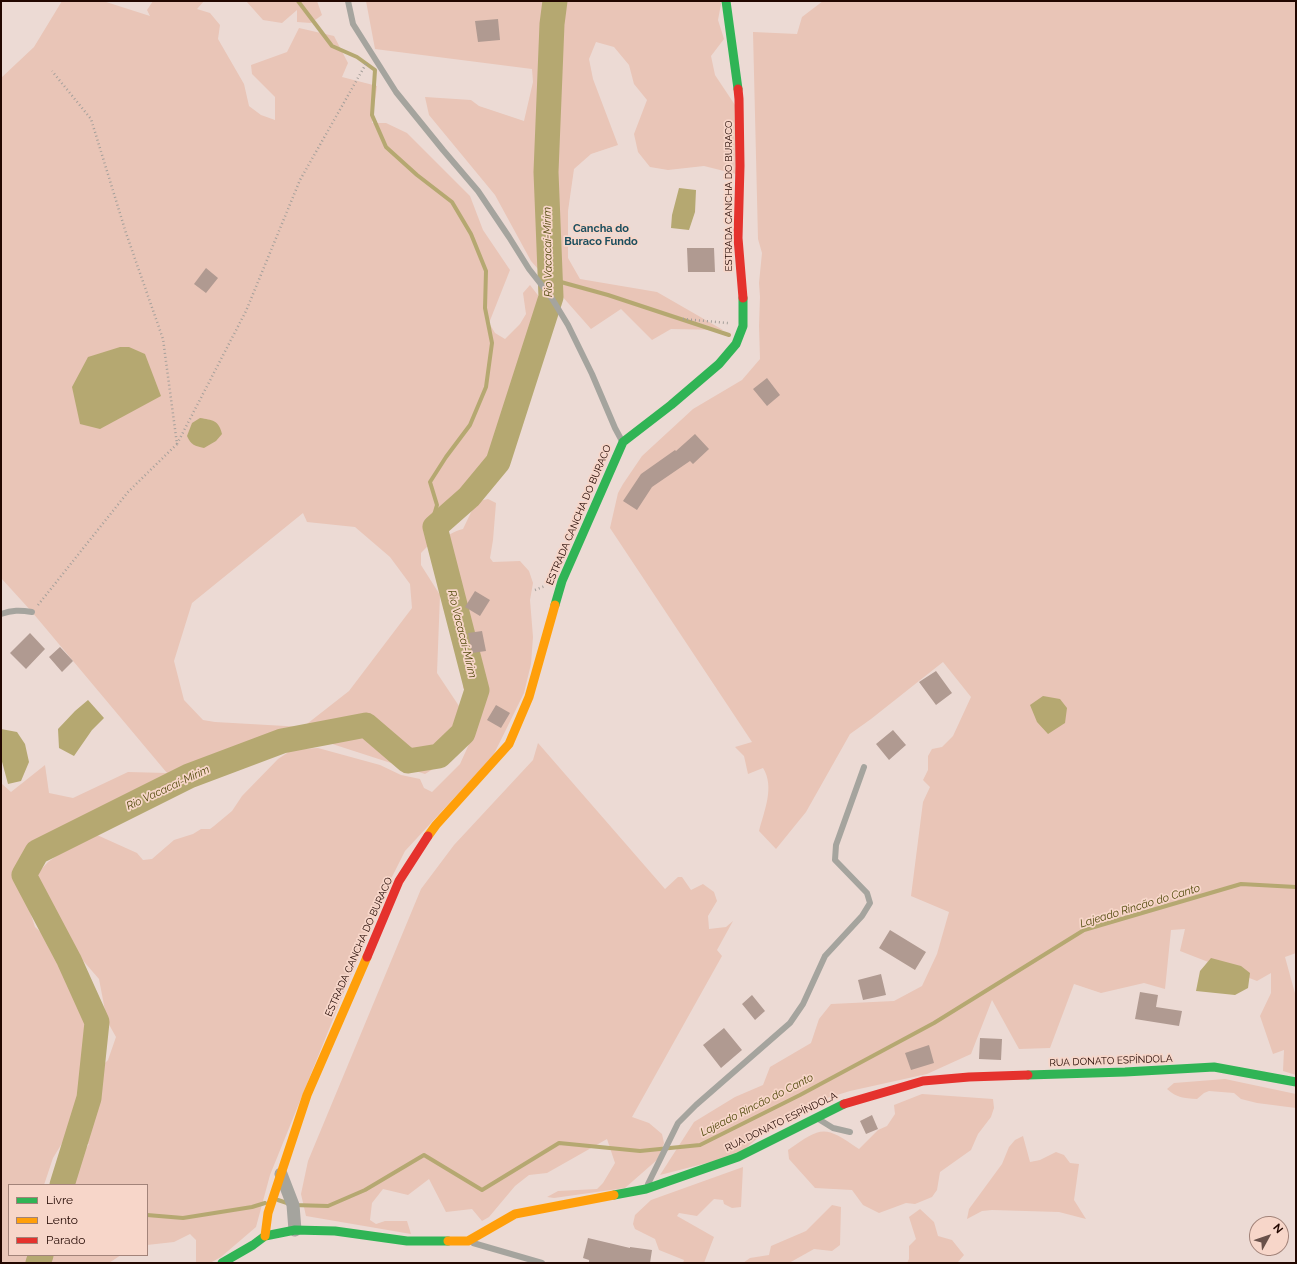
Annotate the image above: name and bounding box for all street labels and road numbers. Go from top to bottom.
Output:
street label: ESTRADA CANCHA DO BURACO [723,120,735,272]
street label: ESTRADA CANCHA DO BURACO [544,443,614,587]
street label: ESTRADA CANCHA DO BURACO [323,876,395,1018]
street label: RUA DONATO ESPÍNDOLA [1049,1053,1173,1069]
street label: RUA DONATO ESPÍNDOLA [723,1090,839,1154]

